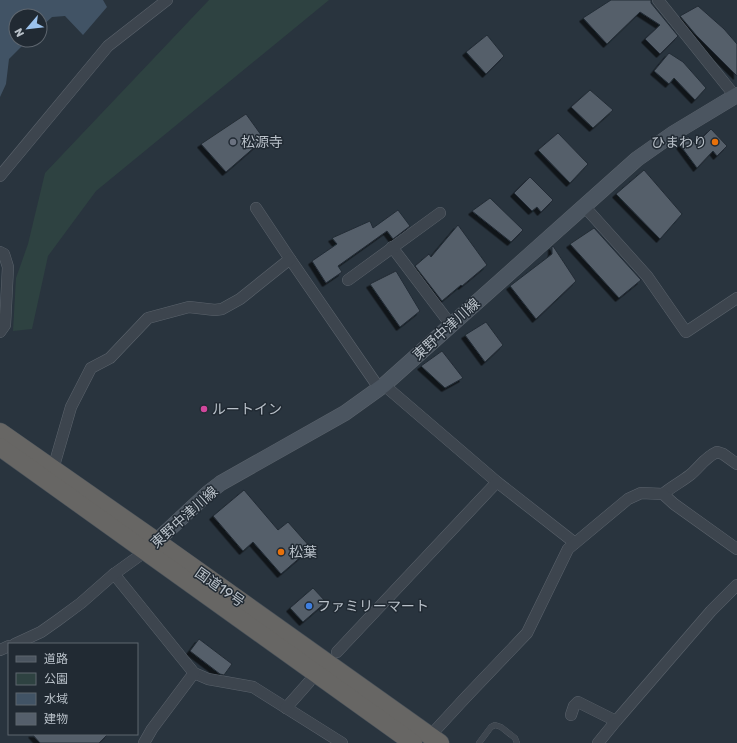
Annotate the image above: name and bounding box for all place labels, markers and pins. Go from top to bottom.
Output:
place label: 松源寺 [241,134,283,151]
place label: ひまわり [651,134,707,151]
marker: 松源寺 [228,137,238,147]
marker: ひまわり [710,137,720,147]
place label: ルートイン [212,401,282,418]
marker: ルートイン [199,404,209,414]
place label: 松葉 [289,544,317,561]
marker: 松葉 [276,547,286,557]
place label: ファミリーマート [317,598,429,615]
marker: ファミリーマート [304,601,314,611]

